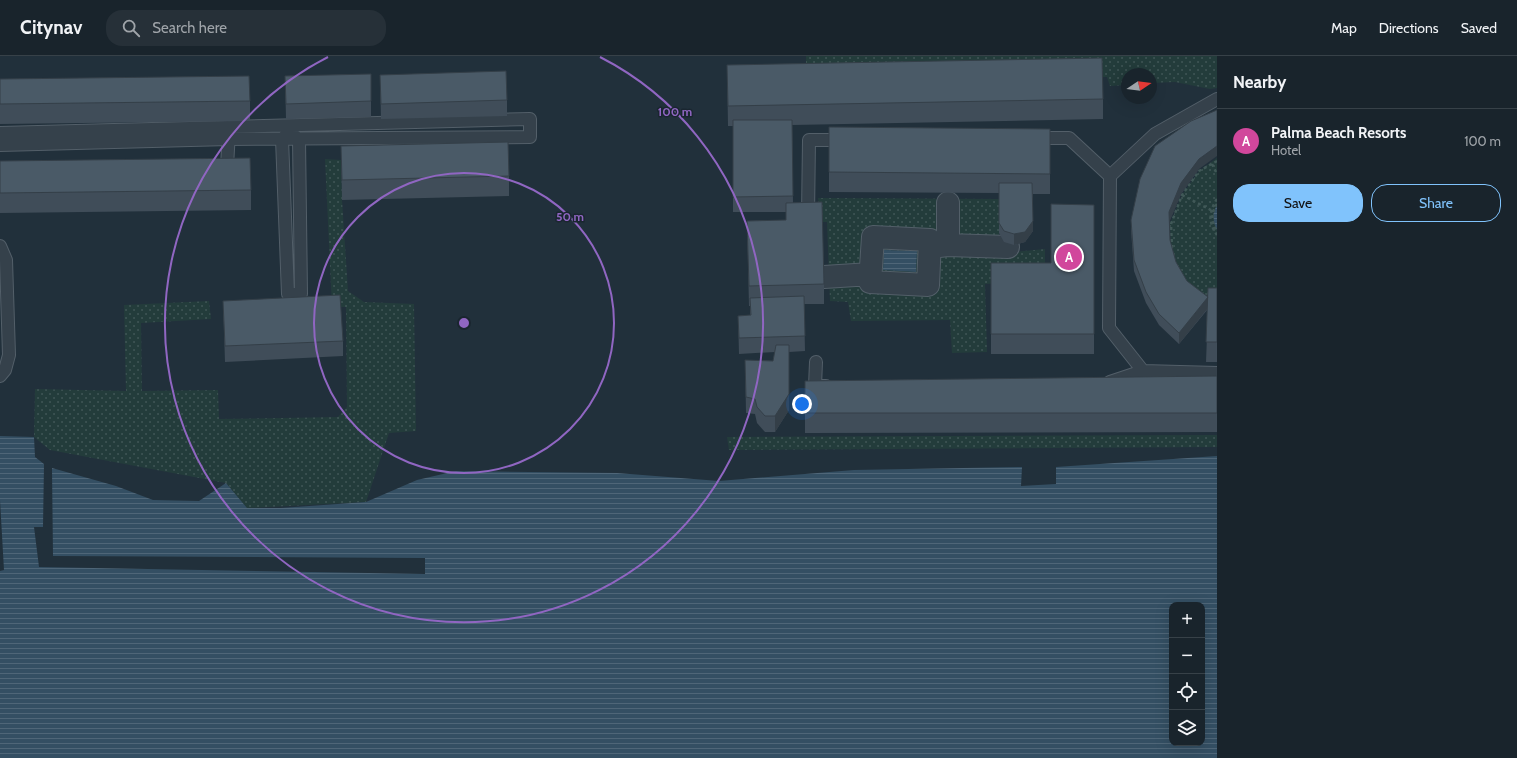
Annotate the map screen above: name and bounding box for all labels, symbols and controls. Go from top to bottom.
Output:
search box [106,10,386,46]
text: Citynav [20,16,82,39]
icon: search [120,17,142,39]
text: Search here [152,19,227,37]
text: Map [1331,19,1357,37]
text: Directions [1379,19,1439,37]
text: Saved [1461,19,1497,37]
north arrow [1121,68,1157,104]
text: Nearby [1233,72,1286,92]
text: 100 m [658,104,692,119]
text: Palma Beach Resorts [1271,124,1406,142]
text: A [1242,133,1250,149]
text: 100 m [1464,133,1501,149]
text: Hotel [1271,142,1301,158]
button: Save [1233,184,1363,222]
button: Share [1371,184,1501,222]
text: 50 m [556,209,584,224]
pin: A [1056,242,1082,272]
centre of rings [457,316,471,330]
your location [792,394,812,414]
map controls [1169,602,1205,746]
button: + [1169,602,1205,638]
button: − [1169,638,1205,674]
button: locate [1169,674,1205,710]
button: layers [1169,710,1205,746]

